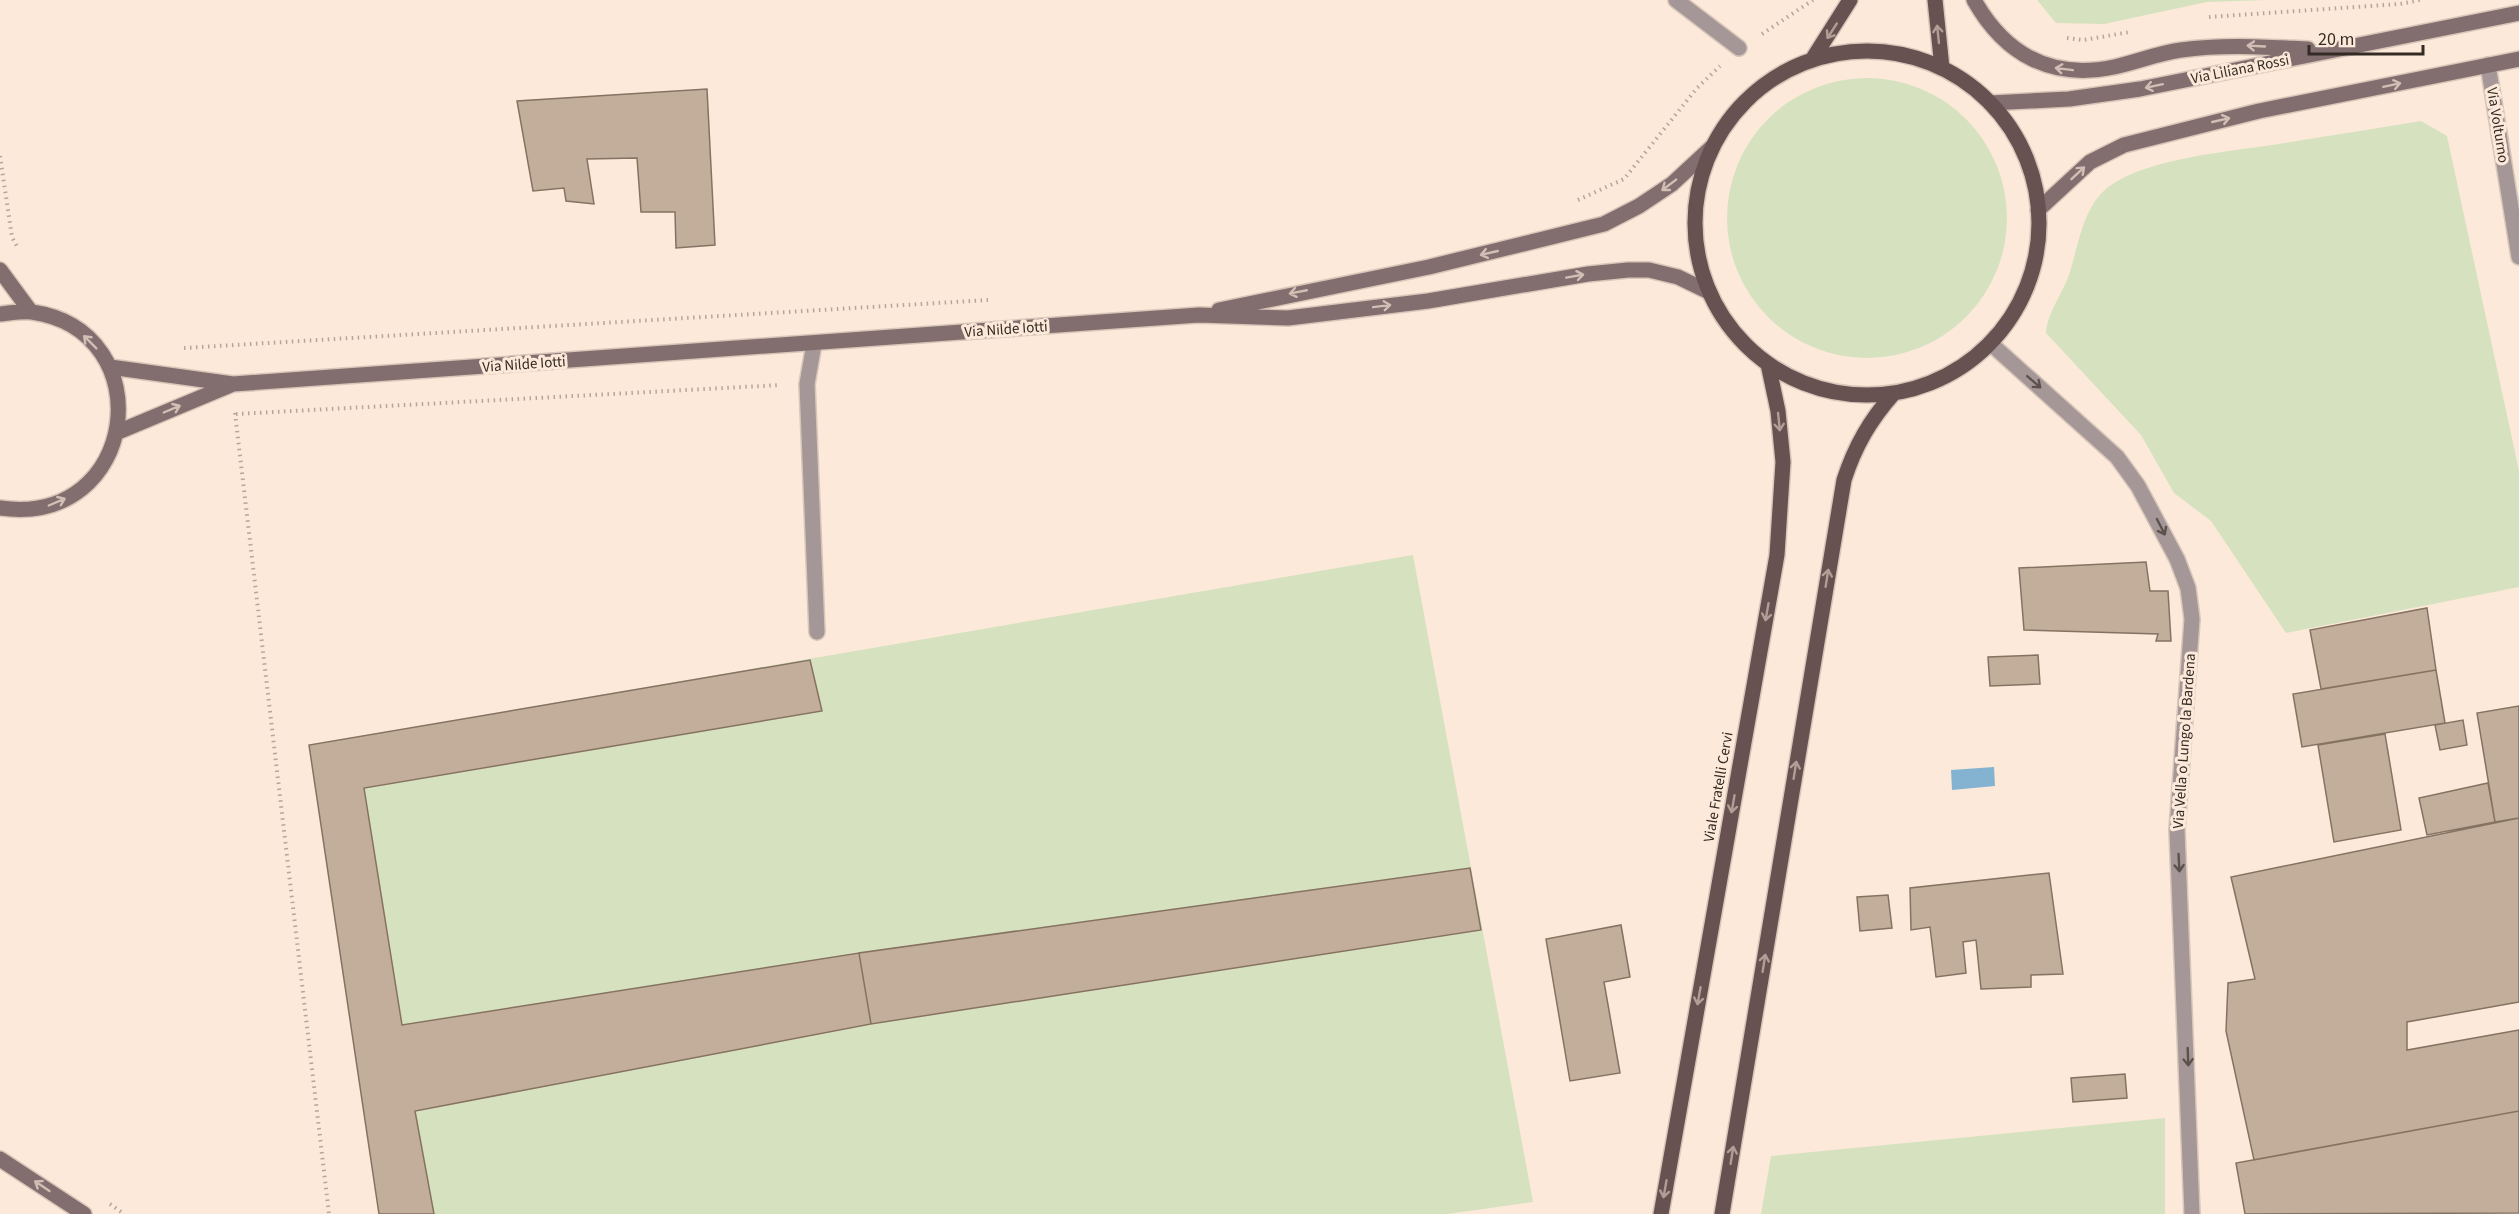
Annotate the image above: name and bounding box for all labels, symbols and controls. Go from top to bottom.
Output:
scale bar [2309,18,2423,56]
one-way arrow [1826,22,1838,38]
one-way arrow [1932,24,1943,44]
text: 20 m [2318,27,2354,52]
one-way arrow [2246,41,2266,52]
street label: Via Liliana Rossi [2189,50,2291,89]
one-way arrow [2054,63,2074,74]
one-way arrow [2382,79,2402,90]
one-way arrow [2145,81,2164,93]
street label: Via Volturno [2481,86,2514,164]
one-way arrow [2211,113,2230,125]
one-way arrow [2070,167,2085,181]
one-way arrow [1662,179,1678,191]
one-way arrow [1480,247,1499,259]
one-way arrow [1565,270,1584,281]
one-way arrow [1289,287,1308,299]
one-way arrow [1372,301,1392,312]
street label: Via Nilde Iotti [964,316,1048,343]
one-way arrow [83,335,97,350]
street label: Via Nilde Iotti [482,351,566,378]
one-way arrow [2026,375,2041,389]
one-way arrow [162,403,180,414]
one-way arrow [1774,411,1785,431]
one-way arrow [47,496,65,507]
one-way arrow [2156,518,2167,536]
one-way arrow [1822,568,1833,588]
one-way arrow [1761,602,1772,622]
street label: Via Vella o Lungo la Bardena [2168,653,2201,829]
street label: Viale Fratelli Cervi [1698,730,1739,844]
one-way arrow [1790,761,1801,781]
one-way arrow [1727,794,1738,814]
one-way arrow [2173,852,2184,872]
one-way arrow [1758,953,1769,973]
one-way arrow [1693,986,1704,1006]
one-way arrow [2182,1047,2193,1067]
one-way arrow [1727,1146,1738,1165]
one-way arrow [1660,1178,1671,1198]
one-way arrow [34,1180,51,1192]

